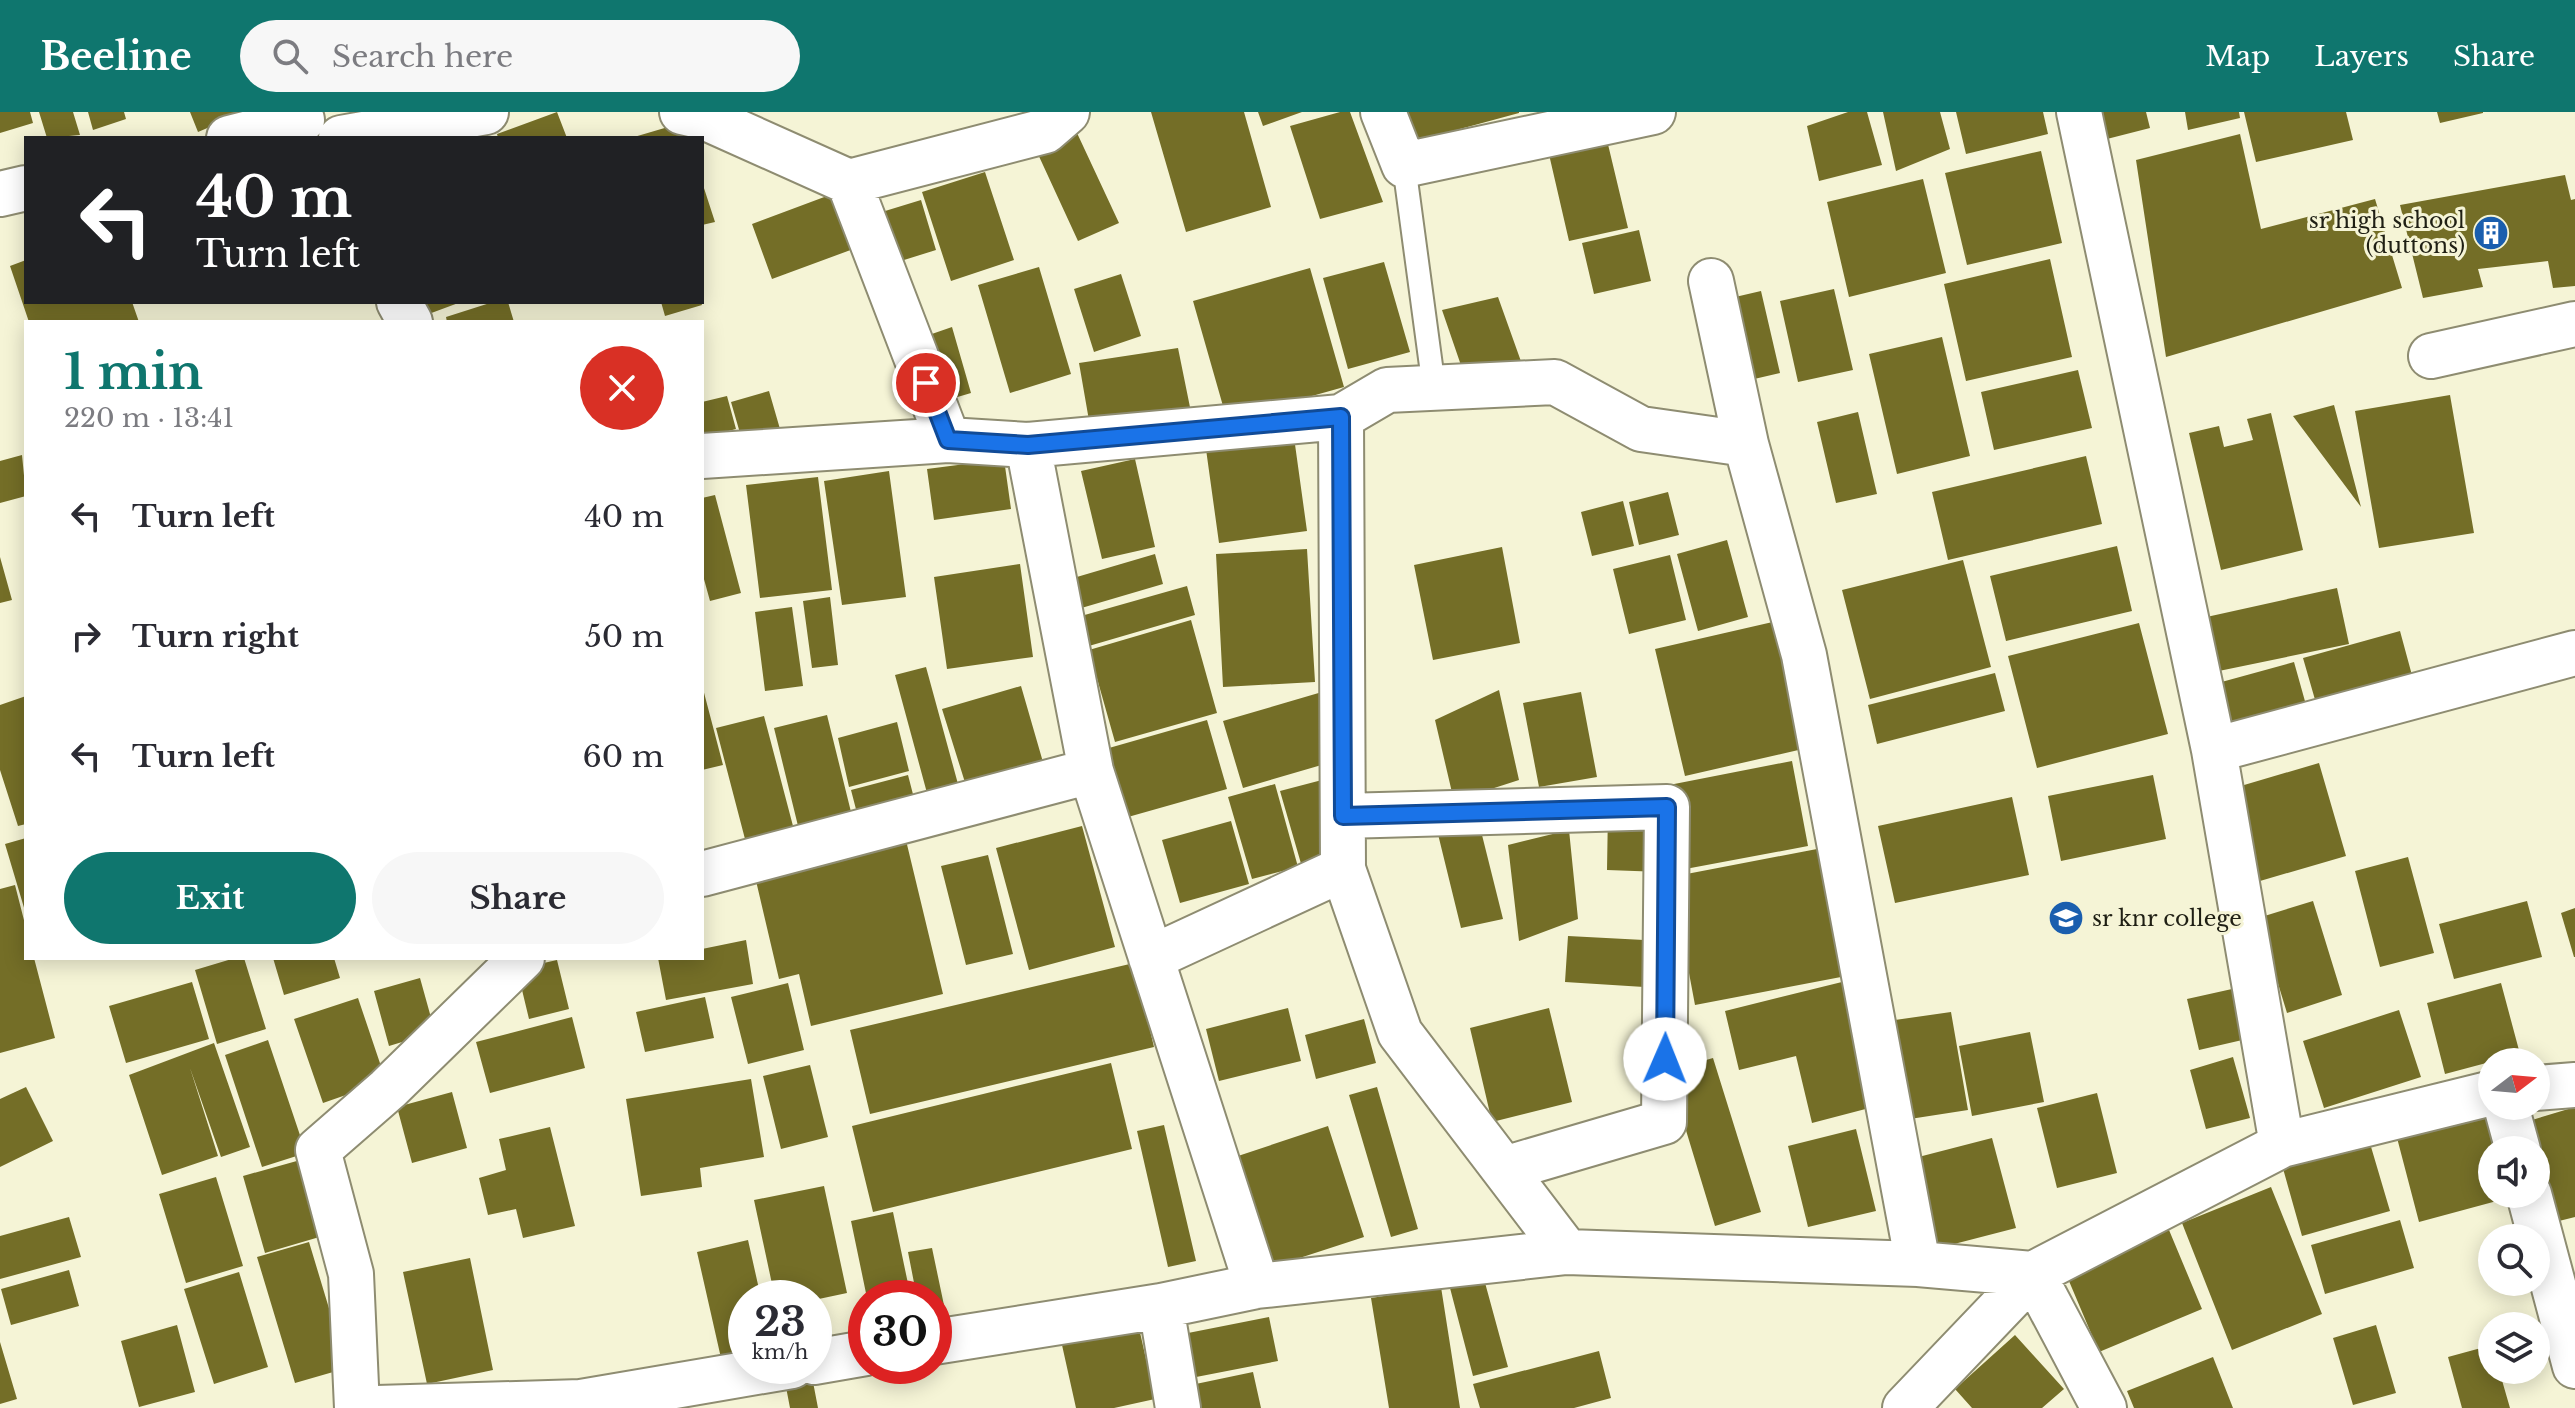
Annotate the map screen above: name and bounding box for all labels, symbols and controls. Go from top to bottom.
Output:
search box [240,20,800,92]
text: Beeline [40,33,192,80]
icon: search [268,34,312,78]
text: Search here [332,38,513,75]
text: Map [2205,39,2270,74]
text: Layers [2314,39,2409,74]
text: Share [2453,39,2535,74]
text: 40 m [196,163,352,232]
icon: left [64,168,168,272]
place label: sr high school (duttons) [2309,207,2465,259]
building icon: sr high school (duttons) [2472,214,2510,252]
text: Turn left [196,232,360,277]
text: 1 min [64,342,203,402]
button: close [580,346,664,430]
pin [892,349,960,417]
icon: arrive [904,361,948,405]
text: 220 m · 13:41 [64,402,234,434]
icon: left [64,494,108,538]
text: Turn left [132,498,275,535]
text: 40 m [584,498,664,535]
icon: right [64,614,108,658]
text: Turn right [132,618,299,655]
text: 50 m [585,618,664,655]
icon: left [64,734,108,778]
text: Turn left [132,738,275,775]
text: 60 m [582,738,664,775]
button: Exit [64,852,356,944]
button: Share [372,852,664,944]
school or university icon: sr knr college [2047,899,2085,937]
place label: sr knr college [2092,905,2242,932]
position arrow [1623,1017,1707,1101]
north arrow [2478,1048,2550,1120]
map controls [2478,1048,2550,1384]
button: sound [2478,1136,2550,1208]
button: search [2478,1224,2550,1296]
speed limit sign: 30 [848,1280,952,1384]
text: 23 [754,1297,806,1347]
button: layers [2478,1312,2550,1384]
text: km/h [752,1340,808,1364]

